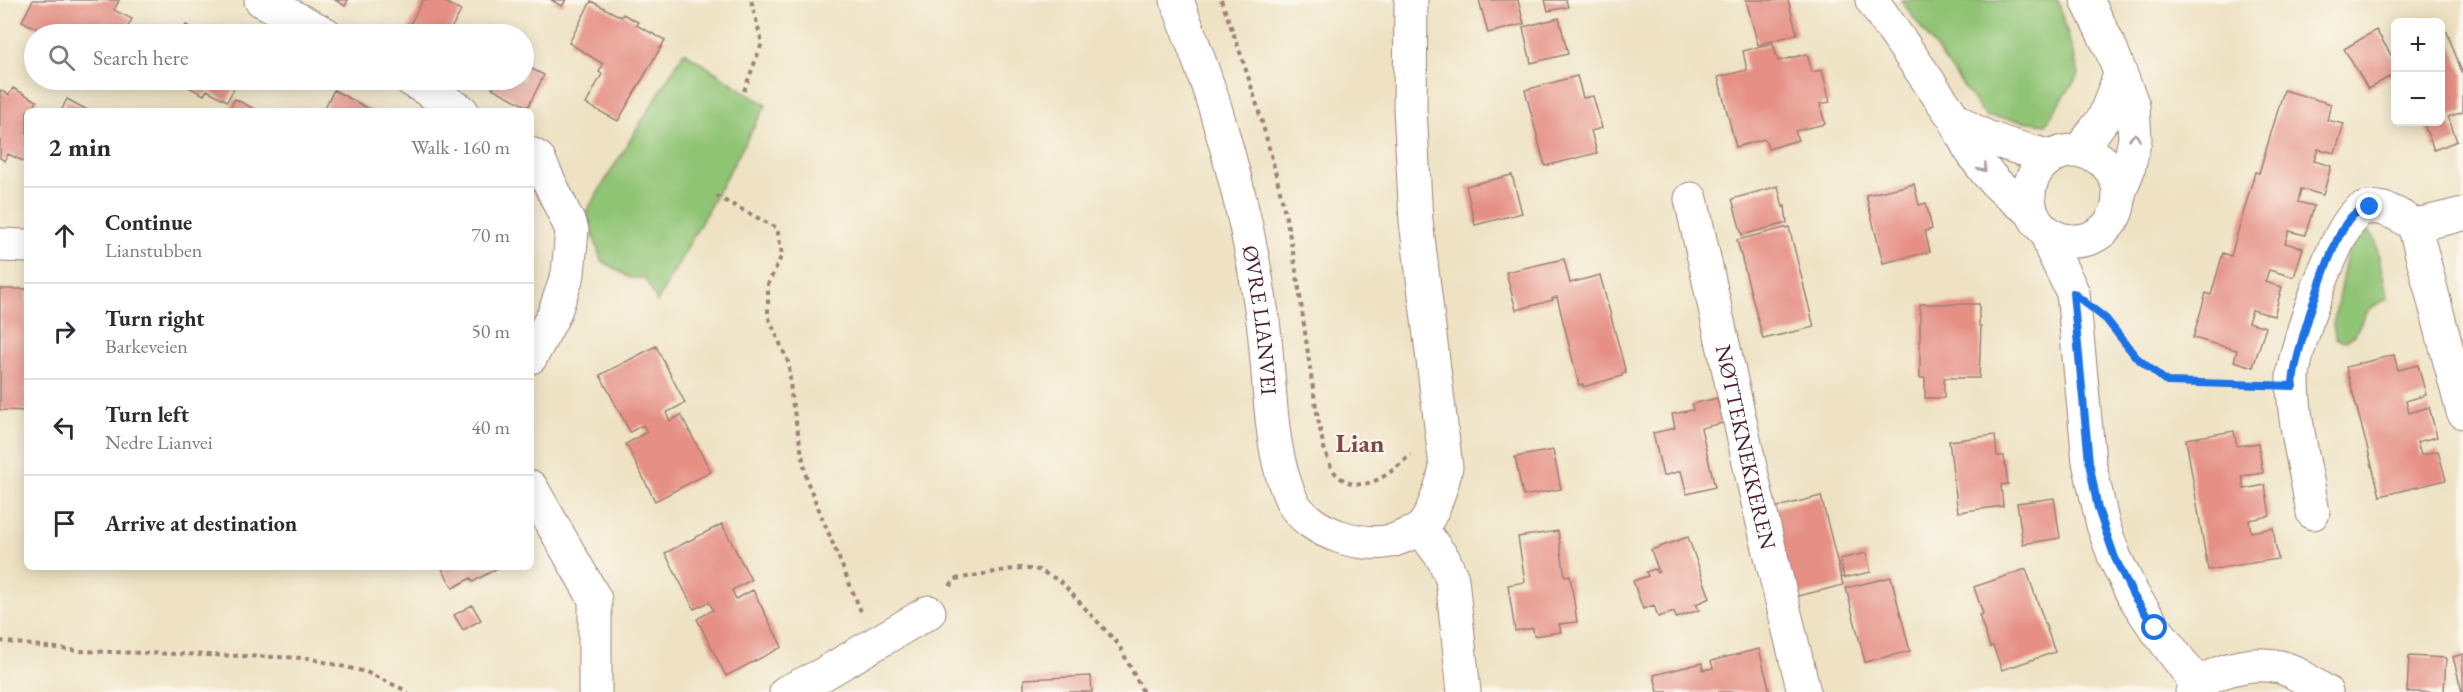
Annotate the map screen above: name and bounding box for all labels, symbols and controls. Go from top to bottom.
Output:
map controls [2391,18,2445,126]
button: + [2391,18,2445,72]
search box [24,24,534,90]
icon: search [45,41,78,74]
text: Search here [93,43,188,72]
button: − [2391,72,2445,126]
text: 2 min [48,130,111,164]
one-way arrow [2128,132,2140,141]
text: Walk · 160 m [411,134,510,160]
one-way arrow [1976,162,1987,173]
route end [2356,193,2382,219]
text: Continue [105,208,192,237]
icon: ahead [48,219,81,252]
text: 70 m [471,222,510,248]
text: Lianstubben [105,237,202,263]
street label: ØVRE LIANVEI [1236,243,1284,397]
text: Turn right [105,304,204,333]
icon: right [48,315,81,348]
text: 50 m [471,318,510,344]
text: Barkeveien [105,333,188,359]
street label: NØTTEKNEKKEREN [1709,342,1783,553]
text: Turn left [105,400,189,429]
icon: left [48,411,81,444]
text: 40 m [471,414,510,440]
district label: Lian [1335,426,1385,460]
text: Nedre Lianvei [105,429,213,455]
icon: arrive [48,507,81,540]
text: Arrive at destination [105,509,297,538]
route start [2141,614,2167,640]

